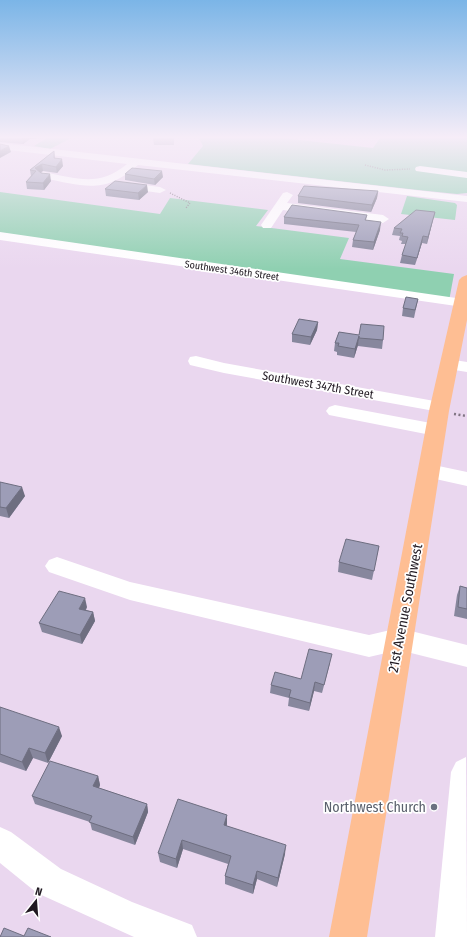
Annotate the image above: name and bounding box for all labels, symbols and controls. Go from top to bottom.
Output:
street label: Southwest 346th Street [184,258,281,284]
street label: Southwest 347th Street [261,368,375,402]
street label: 21st Avenue Southwest [385,542,426,674]
place label: Northwest Church [324,799,426,816]
marker: Northwest Church [429,802,439,812]
north arrow [16,881,56,921]
text: N [34,885,44,899]

